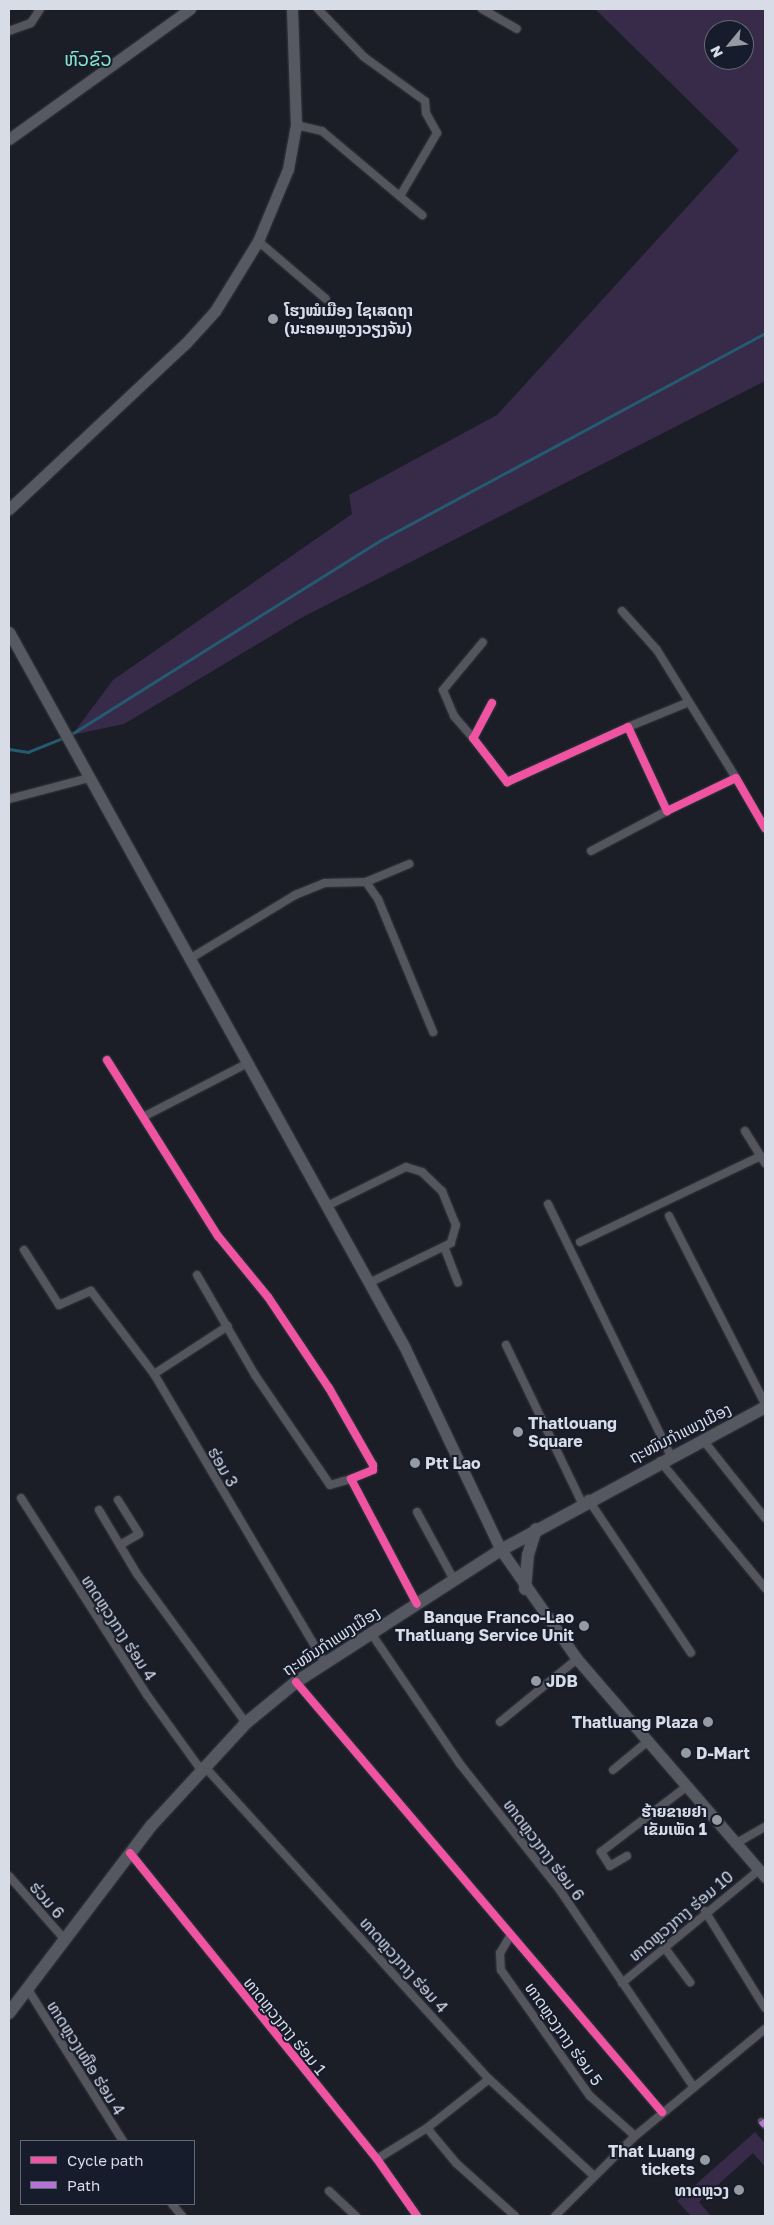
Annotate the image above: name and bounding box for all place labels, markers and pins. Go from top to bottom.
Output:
place label: ໂຮງໝໍເມືອງ ໄຊເສດຖາ (ນະຄອນຫຼວງວຽງຈັນ) [284,300,413,338]
marker: ໂຮງໝໍເມືອງ ໄຊເສດຖາ (ນະຄອນຫຼວງວຽງຈັນ) [266,312,280,326]
place label: Thatlouang Square [528,1413,617,1451]
marker: Thatlouang Square [512,1426,524,1438]
place label: Ptt Lao [425,1453,481,1473]
marker: Ptt Lao [409,1457,421,1469]
place label: Banque Franco-Lao Thatluang Service Unit [395,1607,574,1645]
marker: Banque Franco-Lao Thatluang Service Unit [578,1620,590,1632]
place label: JDB [546,1671,578,1691]
marker: JDB [530,1675,542,1687]
place label: Thatluang Plaza [572,1712,698,1732]
marker: Thatluang Plaza [702,1716,714,1728]
place label: D-Mart [696,1743,750,1763]
marker: D-Mart [680,1747,692,1759]
place label: ຮ້າຍຂາຍຢາ ເຂັມເພັດ 1 [641,1801,707,1839]
marker: ຮ້າຍຂາຍຢາ ເຂັມເພັດ 1 [711,1814,723,1826]
place label: That Luang tickets [608,2141,695,2179]
marker: That Luang tickets [699,2154,711,2166]
place label: ທາດຫຼວງ [674,2180,729,2200]
marker: ທາດຫຼວງ [733,2184,745,2196]

